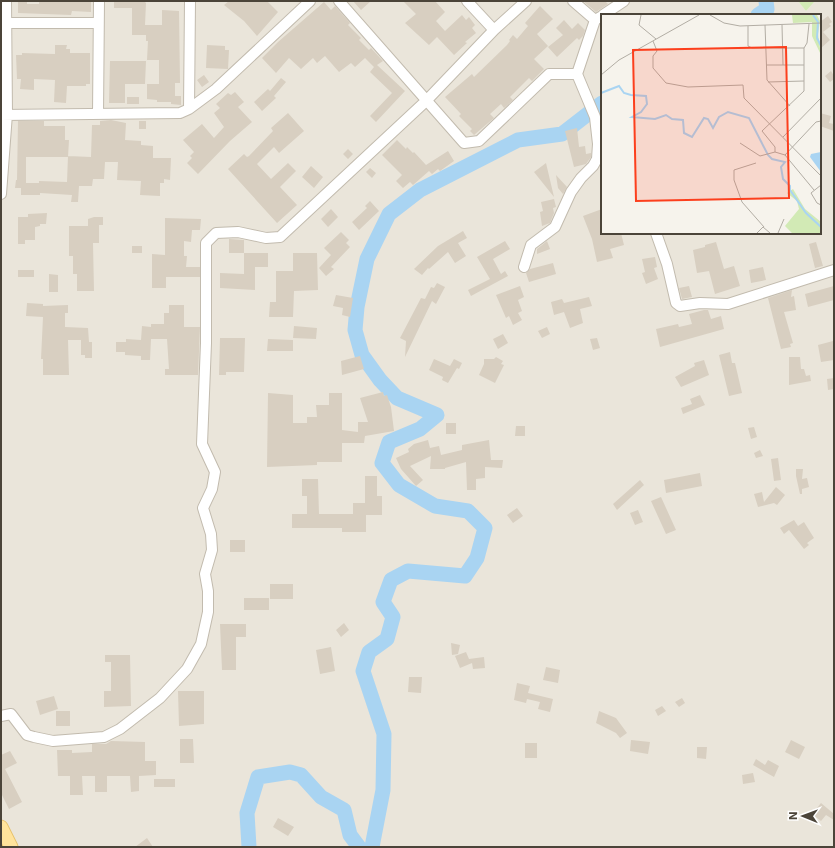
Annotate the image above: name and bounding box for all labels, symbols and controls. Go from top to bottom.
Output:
inset map [601,14,821,234]
north arrow [783,796,823,836]
text: N [786,812,800,820]

